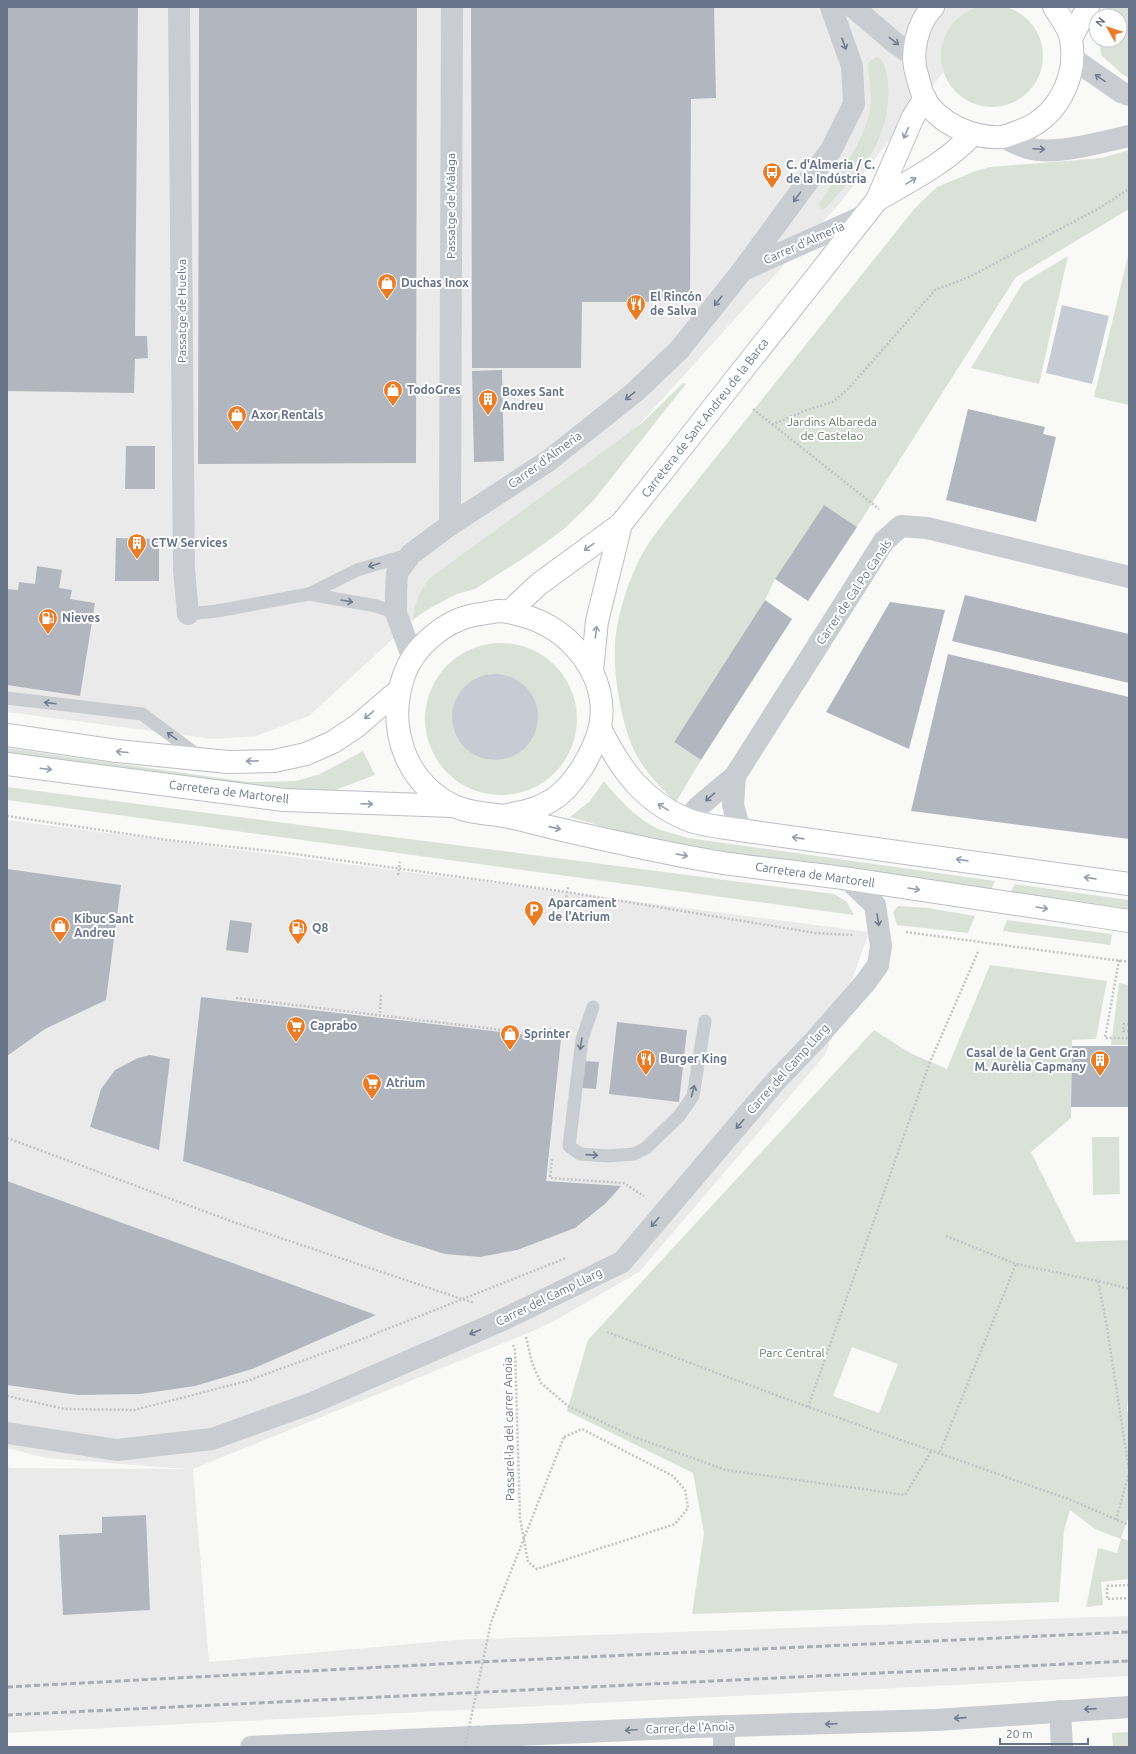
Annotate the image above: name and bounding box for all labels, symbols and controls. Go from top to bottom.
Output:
north arrow [1088,8,1128,48]
text: N [1093,15,1107,29]
one-way arrow [888,36,899,45]
one-way arrow [840,37,848,49]
one-way arrow [1095,74,1106,82]
one-way arrow [902,126,909,138]
one-way arrow [1032,146,1045,153]
street label: Passatge de Màlaga [444,153,457,259]
place label: C. d'Almeria / C. de la Indústria [786,158,875,185]
bus stop icon: C. d'Almeria / C. de la Indústria [761,161,783,189]
one-way arrow [905,177,916,185]
one-way arrow [792,192,801,203]
street label: Carrer d'Almeria [761,219,846,266]
street label: Passatge de Huelva [175,259,188,363]
shop icon: Duchas Inox [376,272,398,300]
place label: Duchas Inox [401,276,469,289]
place label: El Rincón de Salva [650,290,702,317]
restaurant icon: El Rincón de Salva [625,293,647,321]
one-way arrow [714,296,722,307]
street label: Carretera de Sant Andreu de la Barca [638,336,771,500]
shop icon: TodoGres [382,379,404,407]
place label: TodoGres [407,383,461,396]
place label: Boxes Sant Andreu [502,385,564,412]
building icon: Boxes Sant Andreu [477,388,499,416]
one-way arrow [624,392,635,400]
shop icon: Axor Rentals [226,404,248,432]
place label: Axor Rentals [251,408,324,421]
park label: Jardins Albareda de Castelao [787,415,877,442]
street label: Carrer d'Almeria [506,429,584,490]
building icon: CTW Services [126,532,148,560]
place label: CTW Services [151,536,228,549]
street label: Carrer de Cal Po Canals [814,537,894,647]
one-way arrow [584,543,595,551]
one-way arrow [367,562,380,569]
one-way arrow [340,598,353,606]
fuel station icon: Nieves [37,607,59,635]
place label: Nieves [62,611,100,624]
one-way arrow [592,626,600,639]
one-way arrow [44,699,57,707]
one-way arrow [364,711,375,720]
one-way arrow [167,732,178,740]
one-way arrow [116,748,129,755]
one-way arrow [246,758,259,765]
one-way arrow [39,765,52,773]
street label: Carretera de Martorell [168,778,290,805]
one-way arrow [705,793,716,802]
one-way arrow [360,800,373,808]
one-way arrow [657,802,669,810]
one-way arrow [548,825,561,832]
one-way arrow [792,834,805,842]
one-way arrow [675,851,688,859]
one-way arrow [956,856,969,864]
street label: Carretera de Martorell [754,860,876,889]
one-way arrow [1084,874,1097,882]
one-way arrow [907,885,920,893]
place label: Aparcament de l'Atrium [548,896,617,923]
parking icon: Aparcament de l'Atrium [523,899,545,927]
one-way arrow [1036,904,1049,912]
place label: Kibuc Sant Andreu [74,912,134,939]
one-way arrow [874,913,882,926]
shop icon: Kibuc Sant Andreu [49,915,71,943]
fuel station icon: Q8 [287,917,309,945]
place label: Q8 [312,921,328,934]
supermarket icon: Caprabo [285,1015,307,1043]
place label: Caprabo [310,1019,357,1032]
street label: Carrer del Camp Llarg [744,1021,831,1116]
shop icon: Sprinter [499,1023,521,1051]
place label: Sprinter [524,1027,570,1040]
one-way arrow [577,1037,585,1050]
place label: Casal de la Gent Gran M. Aurèlia Capmany [966,1046,1087,1073]
restaurant icon: Burger King [635,1048,657,1076]
building icon: Casal de la Gent Gran M. Aurèlia Capmany [1089,1049,1111,1077]
place label: Burger King [660,1052,727,1065]
supermarket icon: Atrium [361,1072,383,1100]
place label: Atrium [386,1076,425,1089]
one-way arrow [690,1085,698,1098]
one-way arrow [735,1118,744,1129]
one-way arrow [585,1152,598,1159]
one-way arrow [651,1217,660,1228]
street label: Carrer del Camp Llarg [494,1265,604,1328]
one-way arrow [470,1329,482,1336]
park label: Parc Central [759,1346,825,1359]
street label: Passarel·la del carrer Anoia [501,1357,516,1501]
one-way arrow [1084,1705,1097,1713]
one-way arrow [954,1715,967,1722]
street label: Carrer de l'Anoia [645,1719,735,1736]
one-way arrow [825,1720,838,1727]
scale bar [1000,1720,1088,1746]
one-way arrow [625,1727,638,1734]
text: 20 m [1006,1727,1033,1740]

